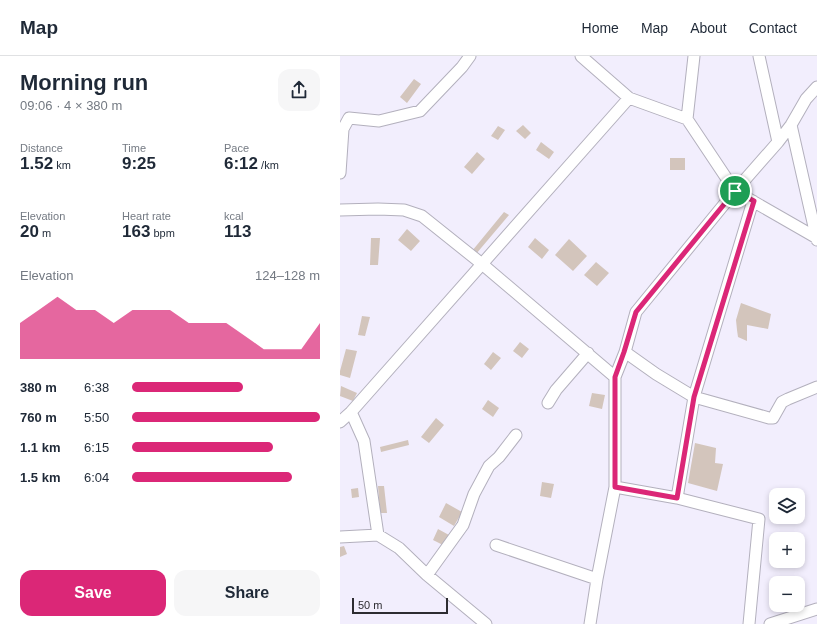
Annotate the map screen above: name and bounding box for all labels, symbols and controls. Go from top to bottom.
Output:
text: Map [20,17,58,38]
text: Home [582,20,619,36]
text: Map [641,20,668,36]
text: About [690,20,727,36]
text: Contact [749,20,797,36]
button: share [278,69,320,111]
text: Morning run [20,70,148,95]
text: 09:06 · 4 × 380 m [20,98,122,113]
text: Distance [20,142,63,154]
text: Time [122,142,146,154]
text: Pace [224,142,249,154]
text: 1.52 [20,154,53,173]
text: 9:25 [122,154,156,173]
text: 6:12 [224,154,258,173]
text: km [53,159,71,171]
text: /km [258,159,279,171]
pin [718,174,752,208]
icon: arrive [724,180,746,202]
text: Elevation [20,210,65,222]
text: Heart rate [122,210,171,222]
text: kcal [224,210,244,222]
text: 20 [20,222,39,241]
text: 163 [122,222,150,241]
text: 113 [224,222,251,241]
text: m [39,227,51,239]
text: bpm [150,227,175,239]
text: Elevation [20,268,73,283]
text: 124–128 m [255,268,320,283]
text: 380 m [20,380,57,395]
text: 6:38 [84,380,109,395]
text: 760 m [20,410,57,425]
text: 5:50 [84,410,109,425]
text: 1.1 km [20,440,60,455]
text: 6:15 [84,440,109,455]
text: 1.5 km [20,470,60,485]
text: 6:04 [84,470,109,485]
map controls [769,488,805,612]
button: layers [769,488,805,524]
button: + [769,532,805,568]
button: Save [20,570,166,616]
button: Share [174,570,320,616]
button: − [769,576,805,612]
scale bar [352,596,448,615]
text: 50 m [358,599,382,611]

